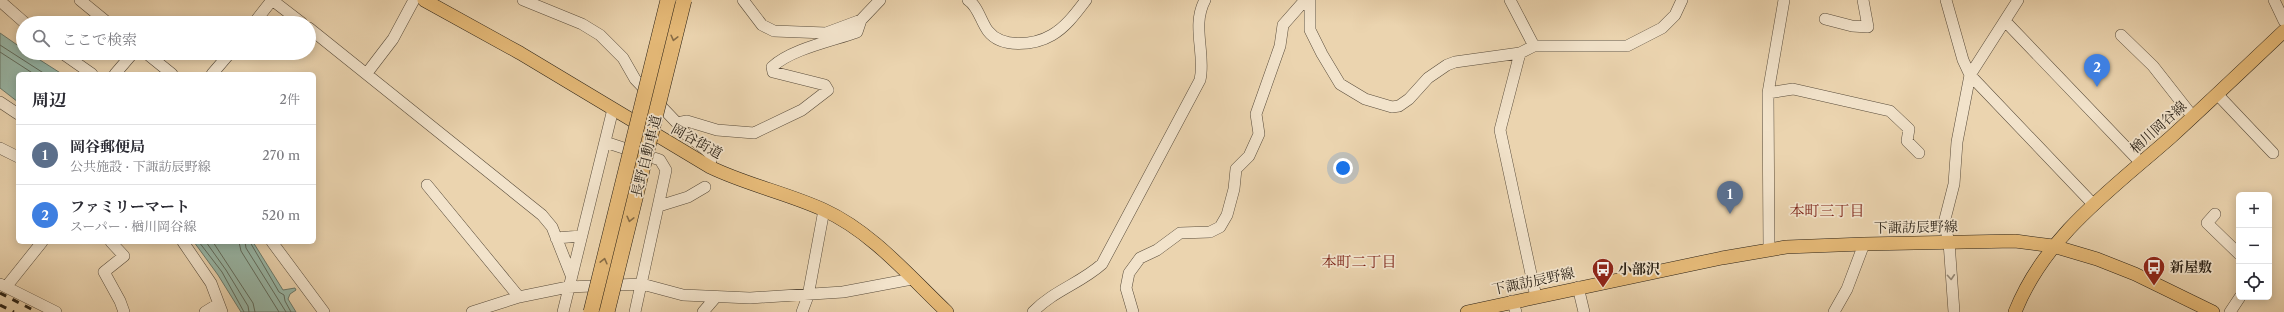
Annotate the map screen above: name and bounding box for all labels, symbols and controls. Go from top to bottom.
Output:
search box [16,16,316,60]
icon: search [30,27,52,49]
text: ここで検索 [62,30,137,49]
one-way arrow [671,35,679,41]
pin: 2 [2084,54,2110,87]
text: 周辺 [32,90,66,110]
text: 2件 [280,91,300,107]
street label: 楢川岡谷線 [2126,97,2190,157]
street label: 長野自動車道 [627,113,665,199]
street label: 岡谷街道 [668,120,726,162]
text: 岡谷郵便局 [70,137,145,156]
text: 1 [42,147,48,163]
text: 270 m [262,147,300,163]
text: 公共施設 · 下諏訪辰野線 [70,158,211,174]
your location [1333,158,1353,178]
pin: 1 [1717,181,1743,214]
map controls [2236,192,2272,300]
button: + [2236,192,2272,228]
text: ファミリーマート [70,197,190,216]
district label: 本町三丁目 [1789,201,1865,220]
text: 2 [41,207,49,223]
text: 520 m [262,207,300,223]
one-way arrow [627,215,635,222]
street label: 下諏訪辰野線 [1874,217,1958,237]
text: スーパー · 楢川岡谷線 [70,218,196,234]
button: − [2236,228,2272,264]
district label: 本町二丁目 [1321,252,1397,271]
bus stop icon: 新屋敷 [2141,254,2167,287]
bus stop icon: 小部沢 [1590,256,1616,289]
one-way arrow [599,257,608,264]
place label: 新屋敷 [2170,258,2212,276]
place label: 小部沢 [1618,260,1660,278]
street label: 下諏訪辰野線 [1490,263,1576,299]
button: locate [2236,264,2272,300]
one-way arrow [1947,274,1956,280]

